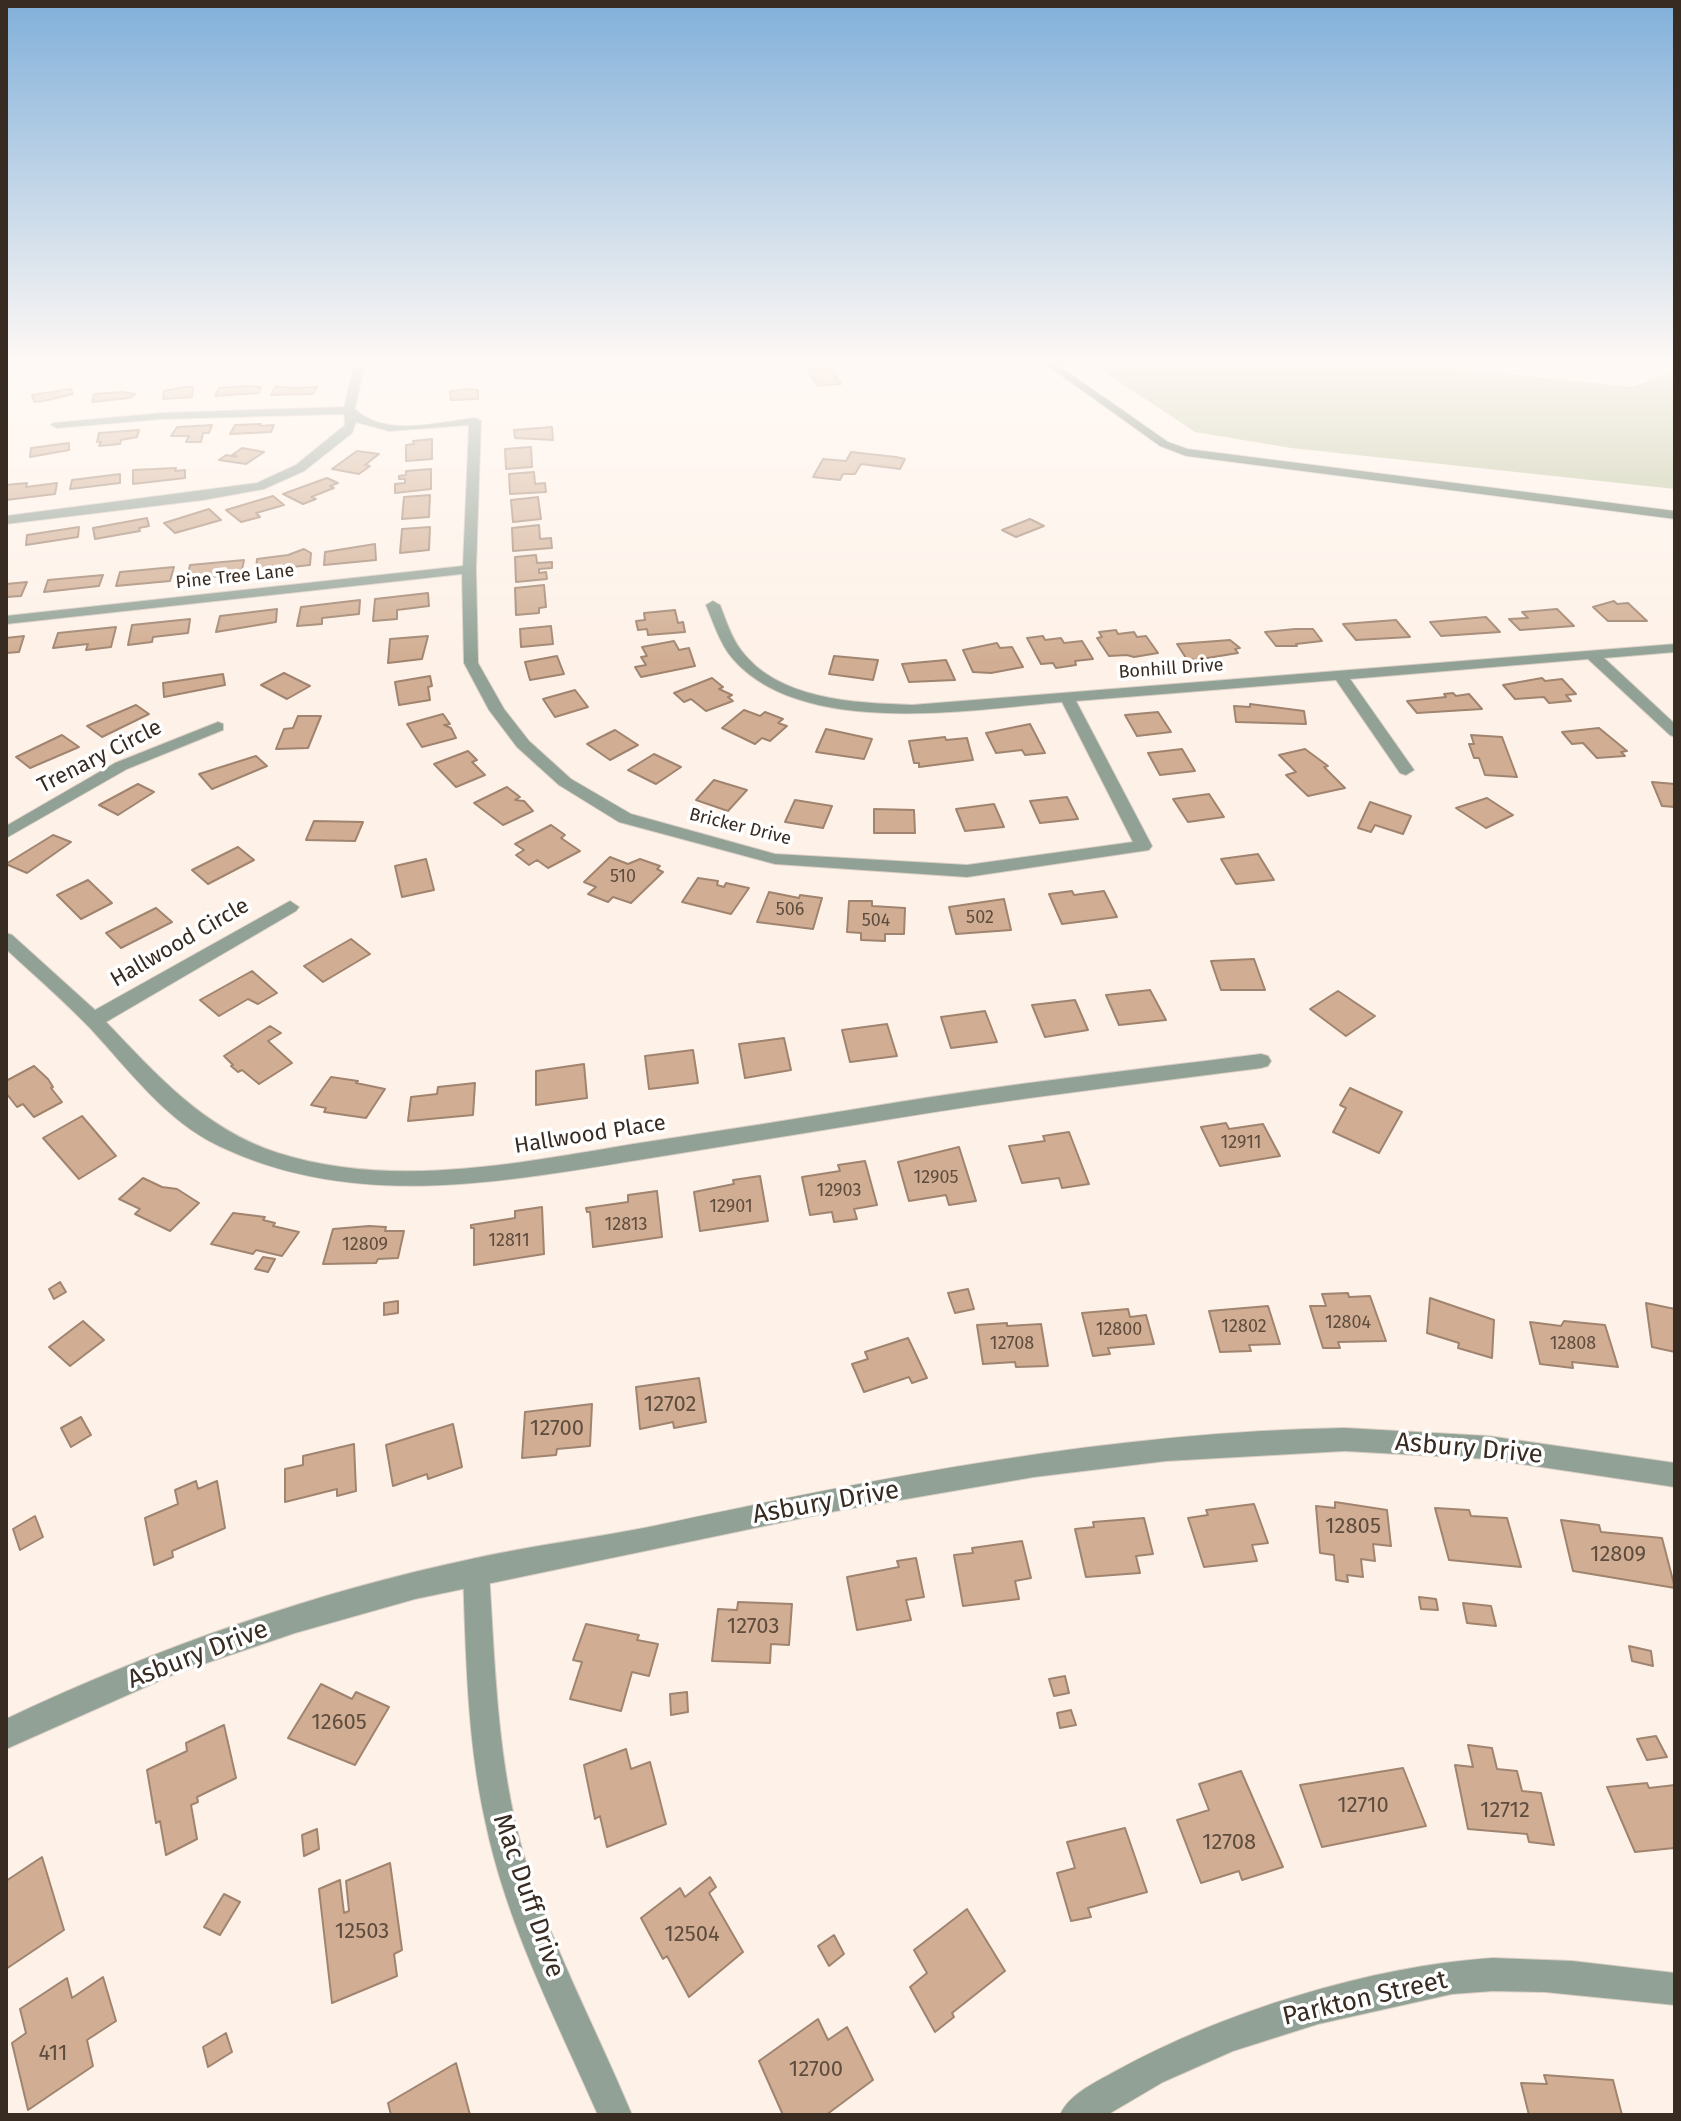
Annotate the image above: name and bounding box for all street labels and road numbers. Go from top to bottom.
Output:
street label: Pine Tree Lane [175,560,295,594]
street label: Bonhill Drive [1118,655,1224,683]
street label: Trenary Circle [34,714,166,800]
street label: Bricker Drive [687,804,793,850]
street label: Hallwood Circle [106,893,254,993]
street label: Hallwood Place [512,1110,668,1160]
street label: Asbury Drive [1394,1427,1544,1471]
street label: Asbury Drive [750,1475,902,1531]
street label: Asbury Drive [123,1614,273,1696]
street label: Mac Duff Drive [485,1810,571,1982]
street label: Parkton Street [1280,1965,1450,2033]

